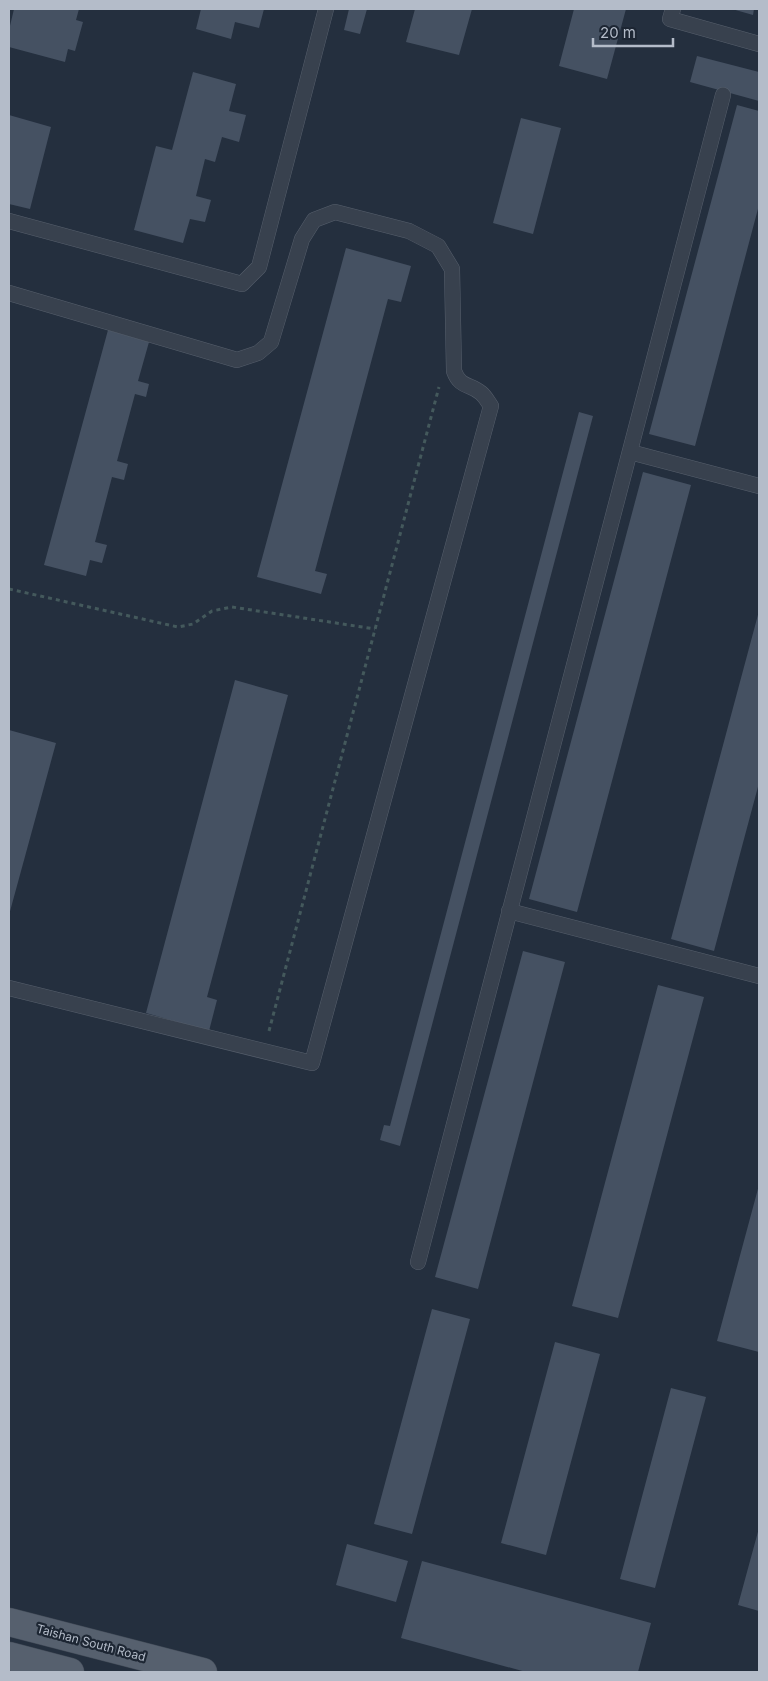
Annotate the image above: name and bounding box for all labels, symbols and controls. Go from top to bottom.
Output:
scale bar [593,15,673,47]
text: 20 m [600,23,636,42]
street label: Taishan South Road [35,1621,147,1664]

